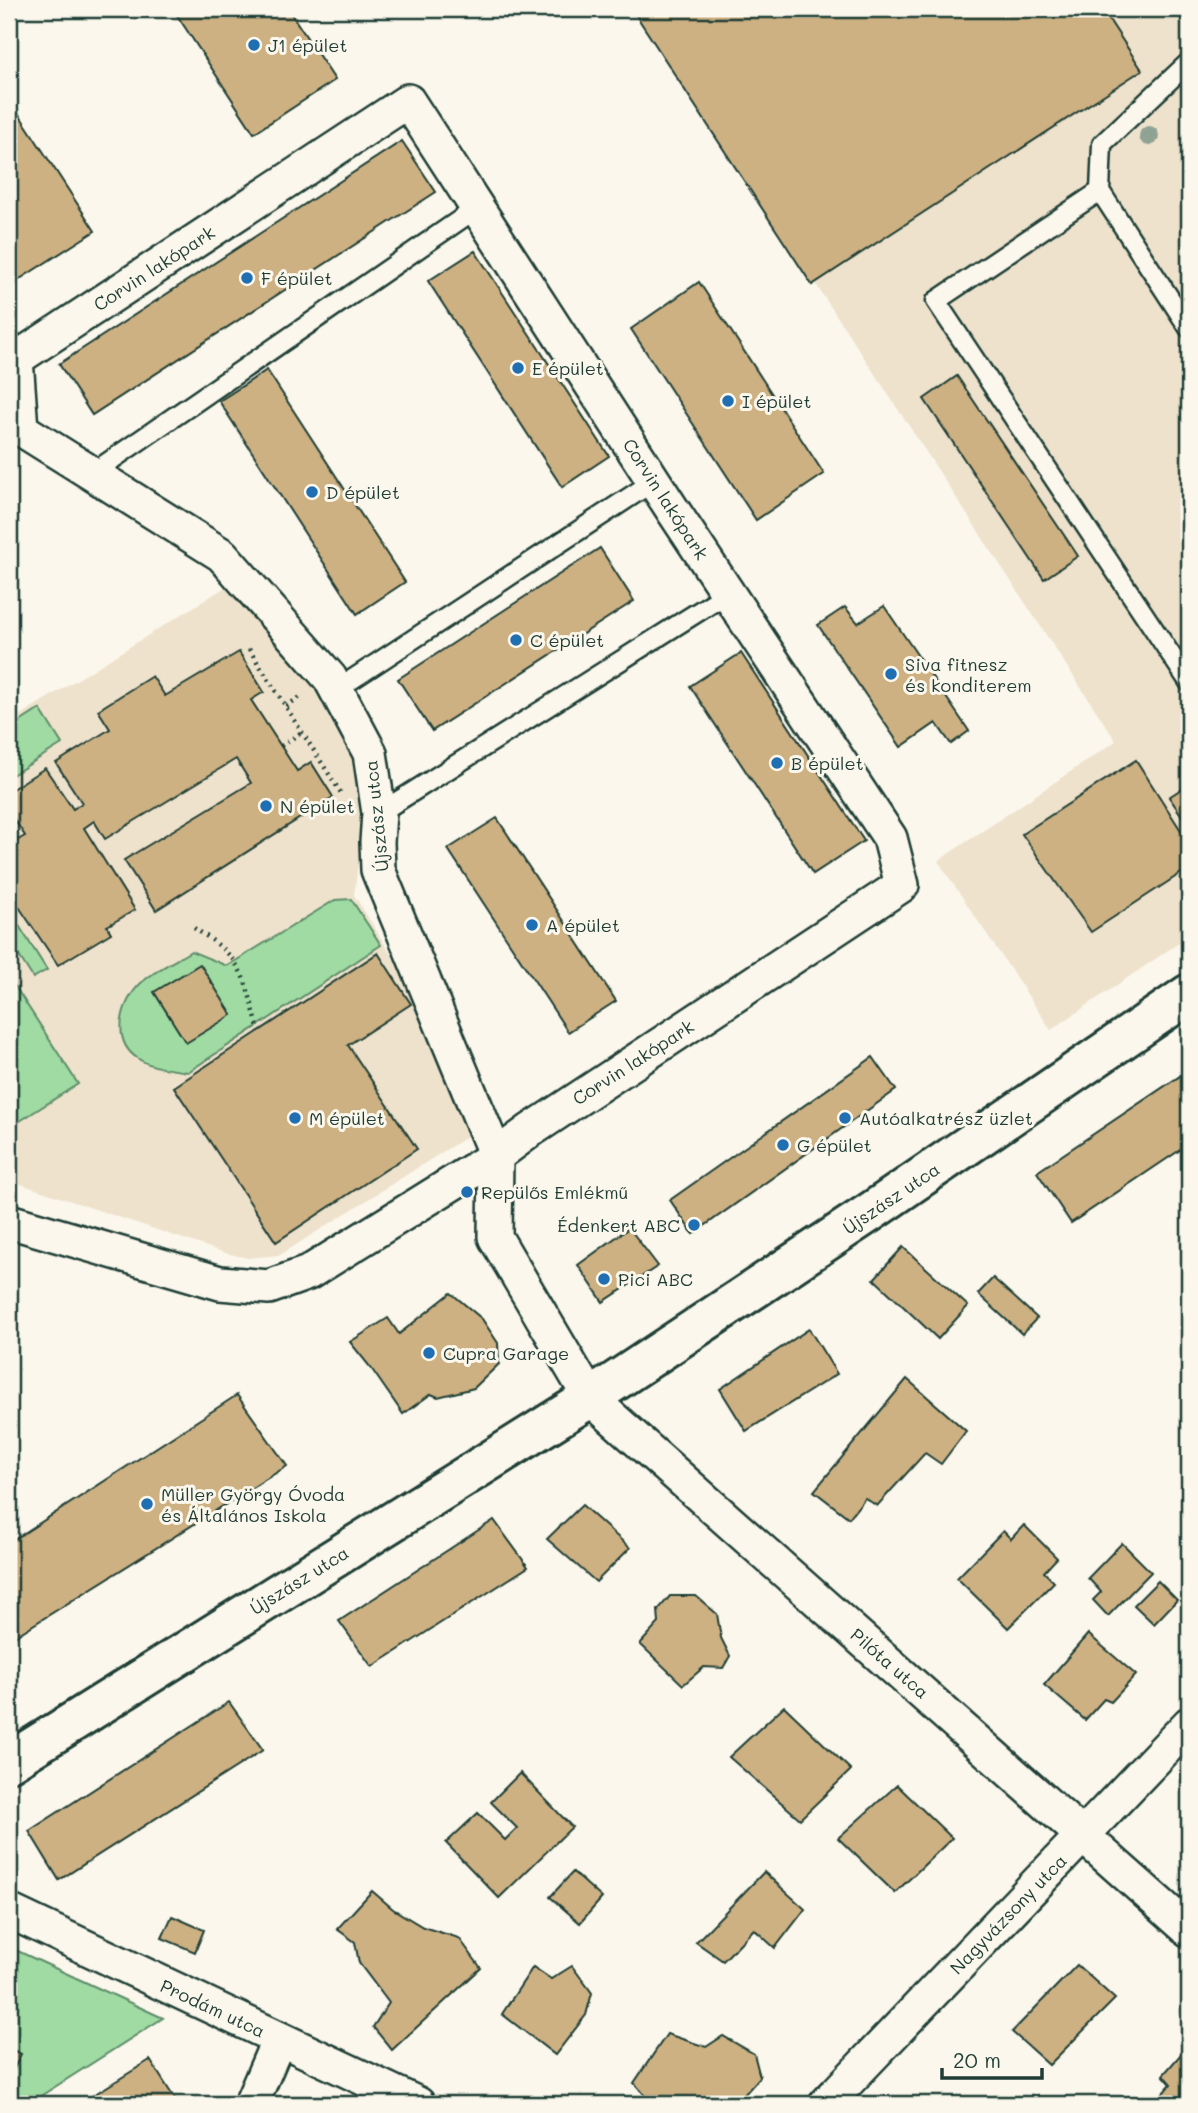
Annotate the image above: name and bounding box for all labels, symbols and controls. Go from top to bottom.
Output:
place label: J1 épület [268,33,347,57]
marker: J1 épület [246,37,262,53]
street label: Corvin lakópark [89,220,219,316]
place label: F épület [261,266,333,290]
marker: F épület [239,270,255,286]
place label: E épület [532,356,604,380]
marker: E épület [510,360,526,376]
place label: I épület [742,389,811,413]
marker: I épület [720,393,736,409]
street label: Corvin lakópark [618,434,714,564]
place label: D épület [326,480,400,504]
marker: D épület [304,484,320,500]
place label: C épület [530,628,604,652]
marker: C épület [508,632,524,648]
place label: Siva fitnesz és konditerem [905,652,1032,697]
marker: Siva fitnesz és konditerem [883,666,899,682]
place label: B épület [791,751,864,775]
marker: B épület [769,755,785,771]
street label: Újszász utca [358,759,394,873]
place label: N épület [280,794,355,818]
marker: N épület [258,798,274,814]
place label: A épület [546,913,620,937]
marker: A épület [524,917,540,933]
street label: Corvin lakópark [568,1014,698,1110]
place label: M épület [309,1106,385,1130]
place label: Autóalkatrész üzlet [859,1106,1033,1130]
marker: M épület [287,1110,303,1126]
marker: Autóalkatrész üzlet [837,1110,853,1126]
place label: G épület [797,1133,872,1157]
marker: G épület [775,1137,791,1153]
street label: Újszász utca [838,1157,944,1239]
place label: Repülős Emlékmű [481,1180,628,1204]
marker: Repülős Emlékmű [459,1184,475,1200]
place label: Édenkert ABC [557,1213,680,1237]
marker: Édenkert ABC [686,1217,702,1233]
place label: Pici ABC [618,1267,693,1291]
marker: Pici ABC [596,1271,612,1287]
place label: Cupra Garage [443,1341,569,1365]
marker: Cupra Garage [421,1345,437,1361]
place label: Müller György Óvoda és Általános Iskola [161,1482,345,1527]
marker: Müller György Óvoda és Általános Iskola [139,1496,155,1512]
street label: Újszász utca [245,1540,353,1620]
street label: Pilóta utca [846,1622,934,1704]
street label: Nagyvázsony utca [944,1849,1072,1979]
street label: Prodám utca [157,1973,269,2043]
scale bar [942,2036,1042,2080]
text: 20 m [953,2046,1001,2073]

